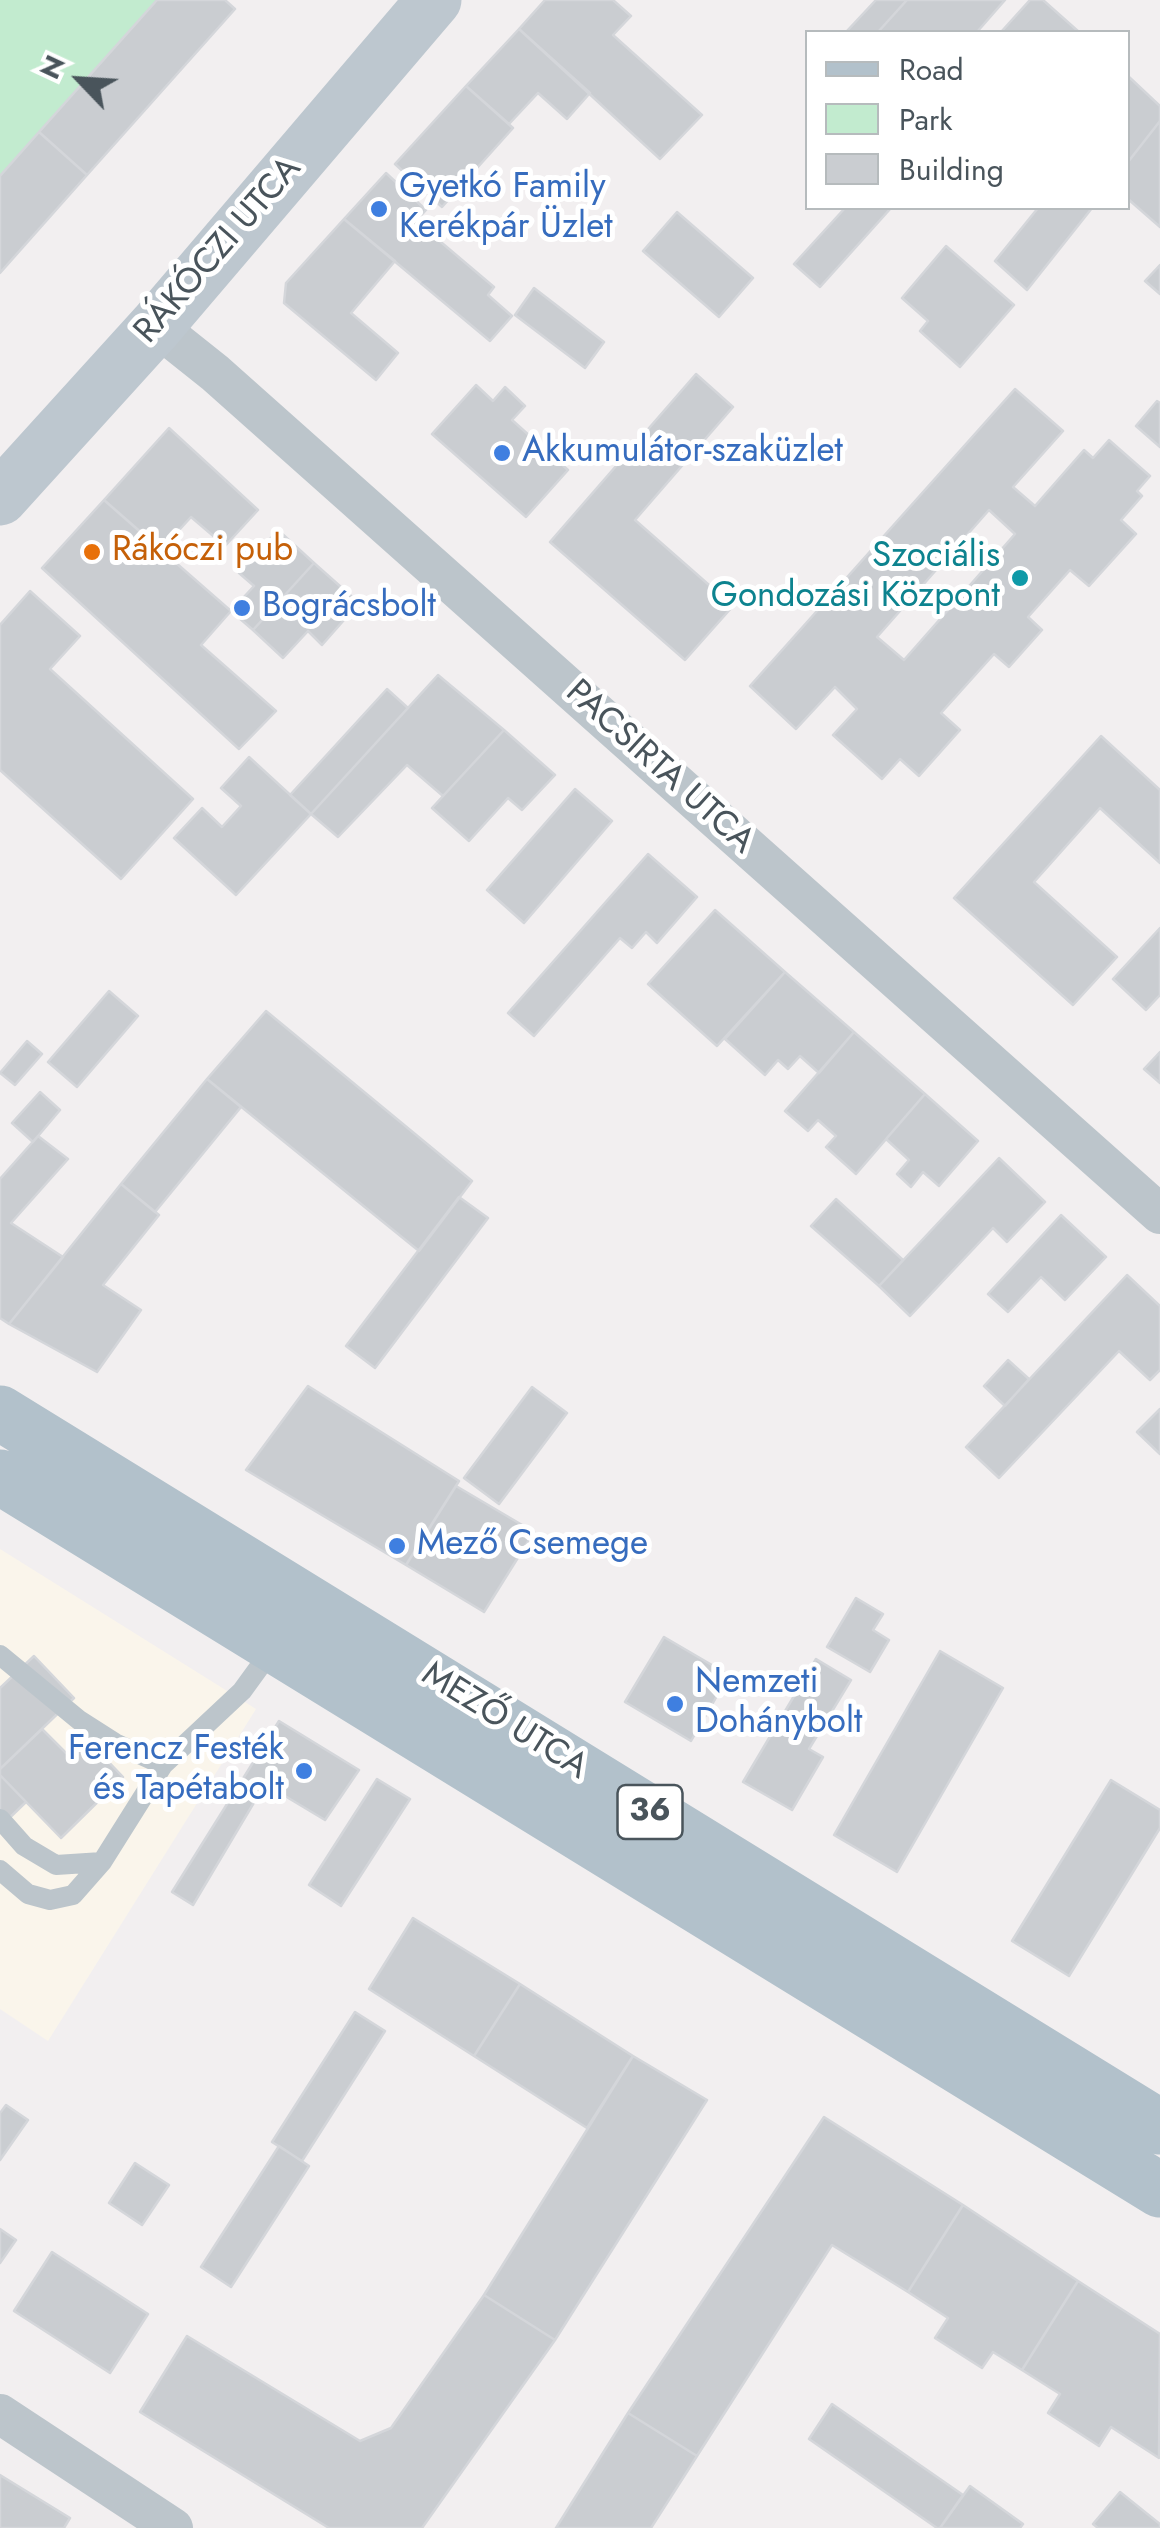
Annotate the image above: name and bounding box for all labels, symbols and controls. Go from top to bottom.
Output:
north arrow [30,30,130,130]
legend [805,30,1130,210]
text: N [29,48,76,86]
text: Road [899,48,964,91]
text: Park [899,98,952,141]
text: Building [899,148,1004,191]
street label: RÁKÓCZI UTCA [127,149,311,353]
place label: Gyetkó Family Kerékpár Üzlet [399,168,613,250]
marker: Gyetkó Family Kerékpár Üzlet [368,198,390,220]
place label: Akkumulátor-szaküzlet [522,432,843,474]
marker: Akkumulátor-szaküzlet [491,442,513,464]
place label: Rákóczi pub [112,531,293,573]
place label: Szociális Gondozási Központ [711,537,1000,619]
marker: Rákóczi pub [81,541,103,563]
marker: Szociális Gondozási Központ [1009,567,1031,589]
place label: Bográcsbolt [262,587,436,629]
marker: Bográcsbolt [231,597,253,619]
street label: PACSIRTA UTCA [556,672,762,864]
place label: Mező Csemege [417,1525,648,1567]
marker: Mező Csemege [386,1535,408,1557]
street label: MEZŐ UTCA [413,1654,595,1790]
place label: Nemzeti Dohánybolt [695,1663,862,1745]
marker: Nemzeti Dohánybolt [664,1693,686,1715]
place label: Ferencz Festék és Tapétabolt [68,1730,284,1812]
marker: Ferencz Festék és Tapétabolt [293,1760,315,1782]
road number: 36 [618,1785,682,1839]

